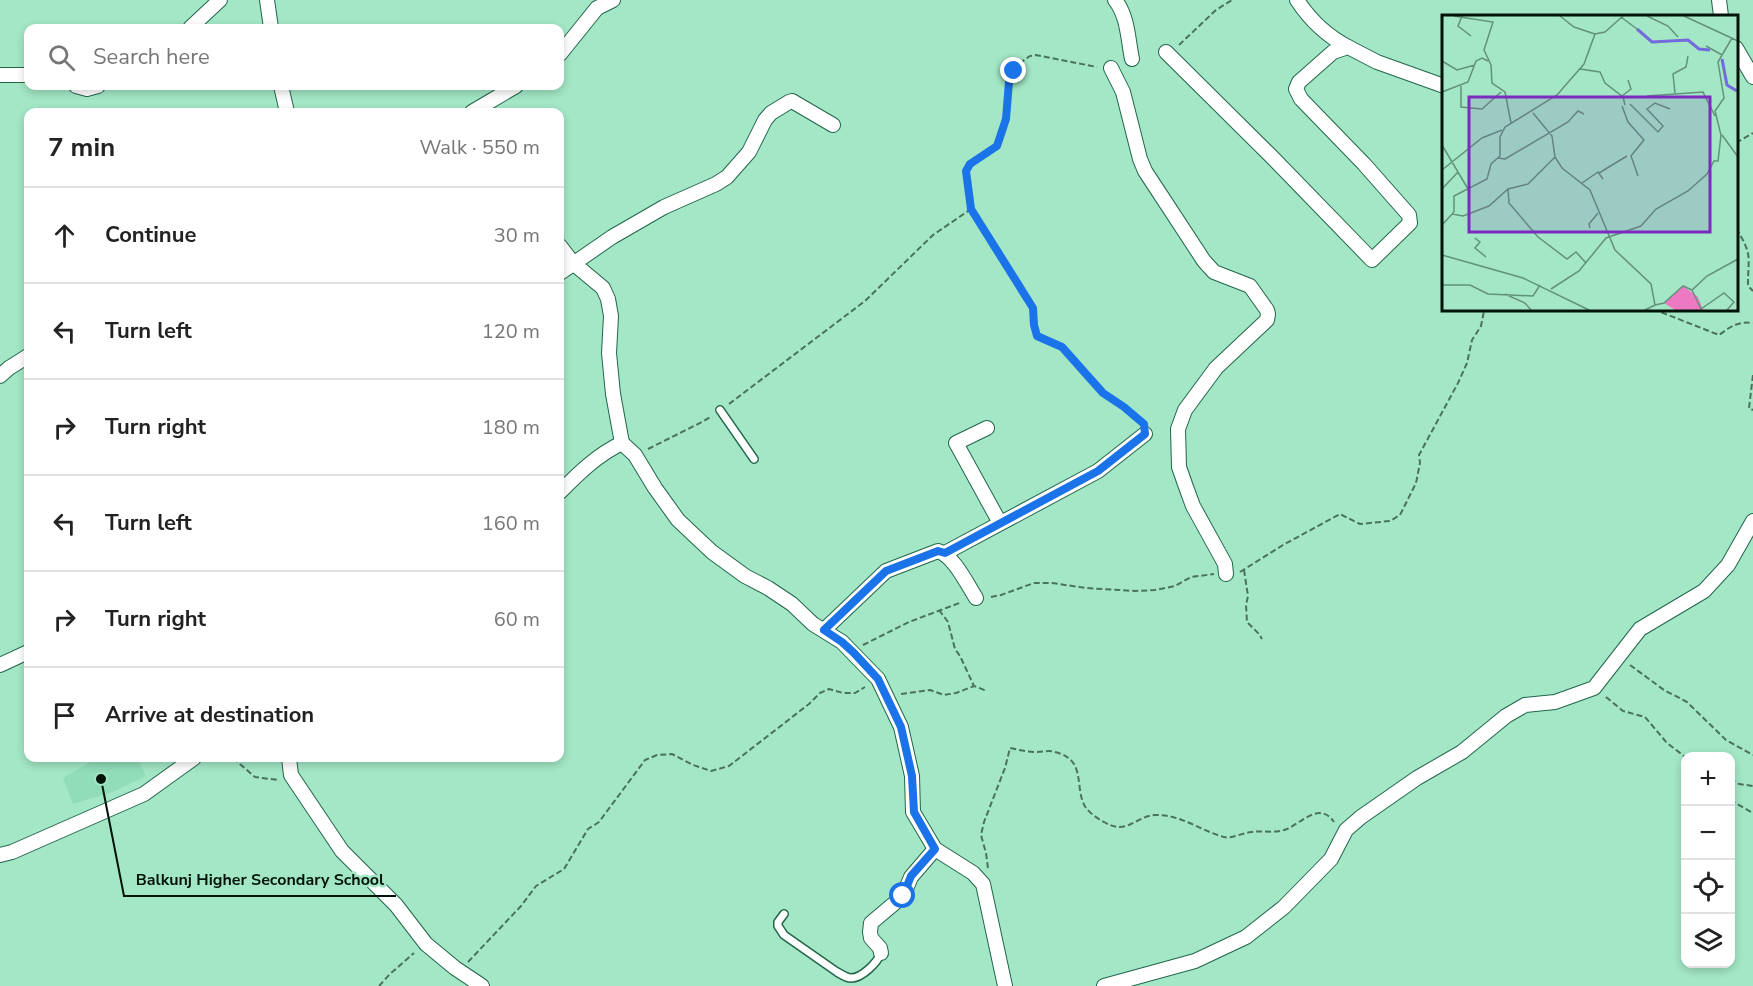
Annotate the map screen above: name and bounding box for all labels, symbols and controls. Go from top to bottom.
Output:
inset map [1442,15,1738,310]
search box [24,24,564,90]
icon: search [45,41,78,74]
text: Search here [93,42,210,72]
route end [1000,57,1026,83]
text: 7 min [48,130,115,165]
text: Walk · 550 m [420,134,540,161]
icon: ahead [48,219,81,252]
text: Continue [105,220,196,250]
text: 30 m [494,222,540,249]
icon: left [48,315,81,348]
text: Turn left [105,316,192,346]
text: 120 m [482,318,540,345]
icon: right [48,411,81,444]
text: Turn right [105,412,206,442]
text: 180 m [482,414,540,441]
icon: left [48,507,81,540]
text: Turn left [105,508,192,538]
text: 160 m [482,510,540,537]
icon: right [48,603,81,636]
text: Turn right [105,604,206,634]
text: 60 m [494,606,540,633]
icon: arrive [48,699,81,732]
text: Arrive at destination [105,700,314,730]
map controls [1681,752,1735,968]
button: + [1681,752,1735,806]
button: − [1681,806,1735,860]
button: locate [1681,860,1735,914]
callout: Balkunj Higher Secondary School [124,862,396,896]
text: Balkunj Higher Secondary School [136,869,384,891]
route start [889,882,915,908]
button: layers [1681,914,1735,968]

